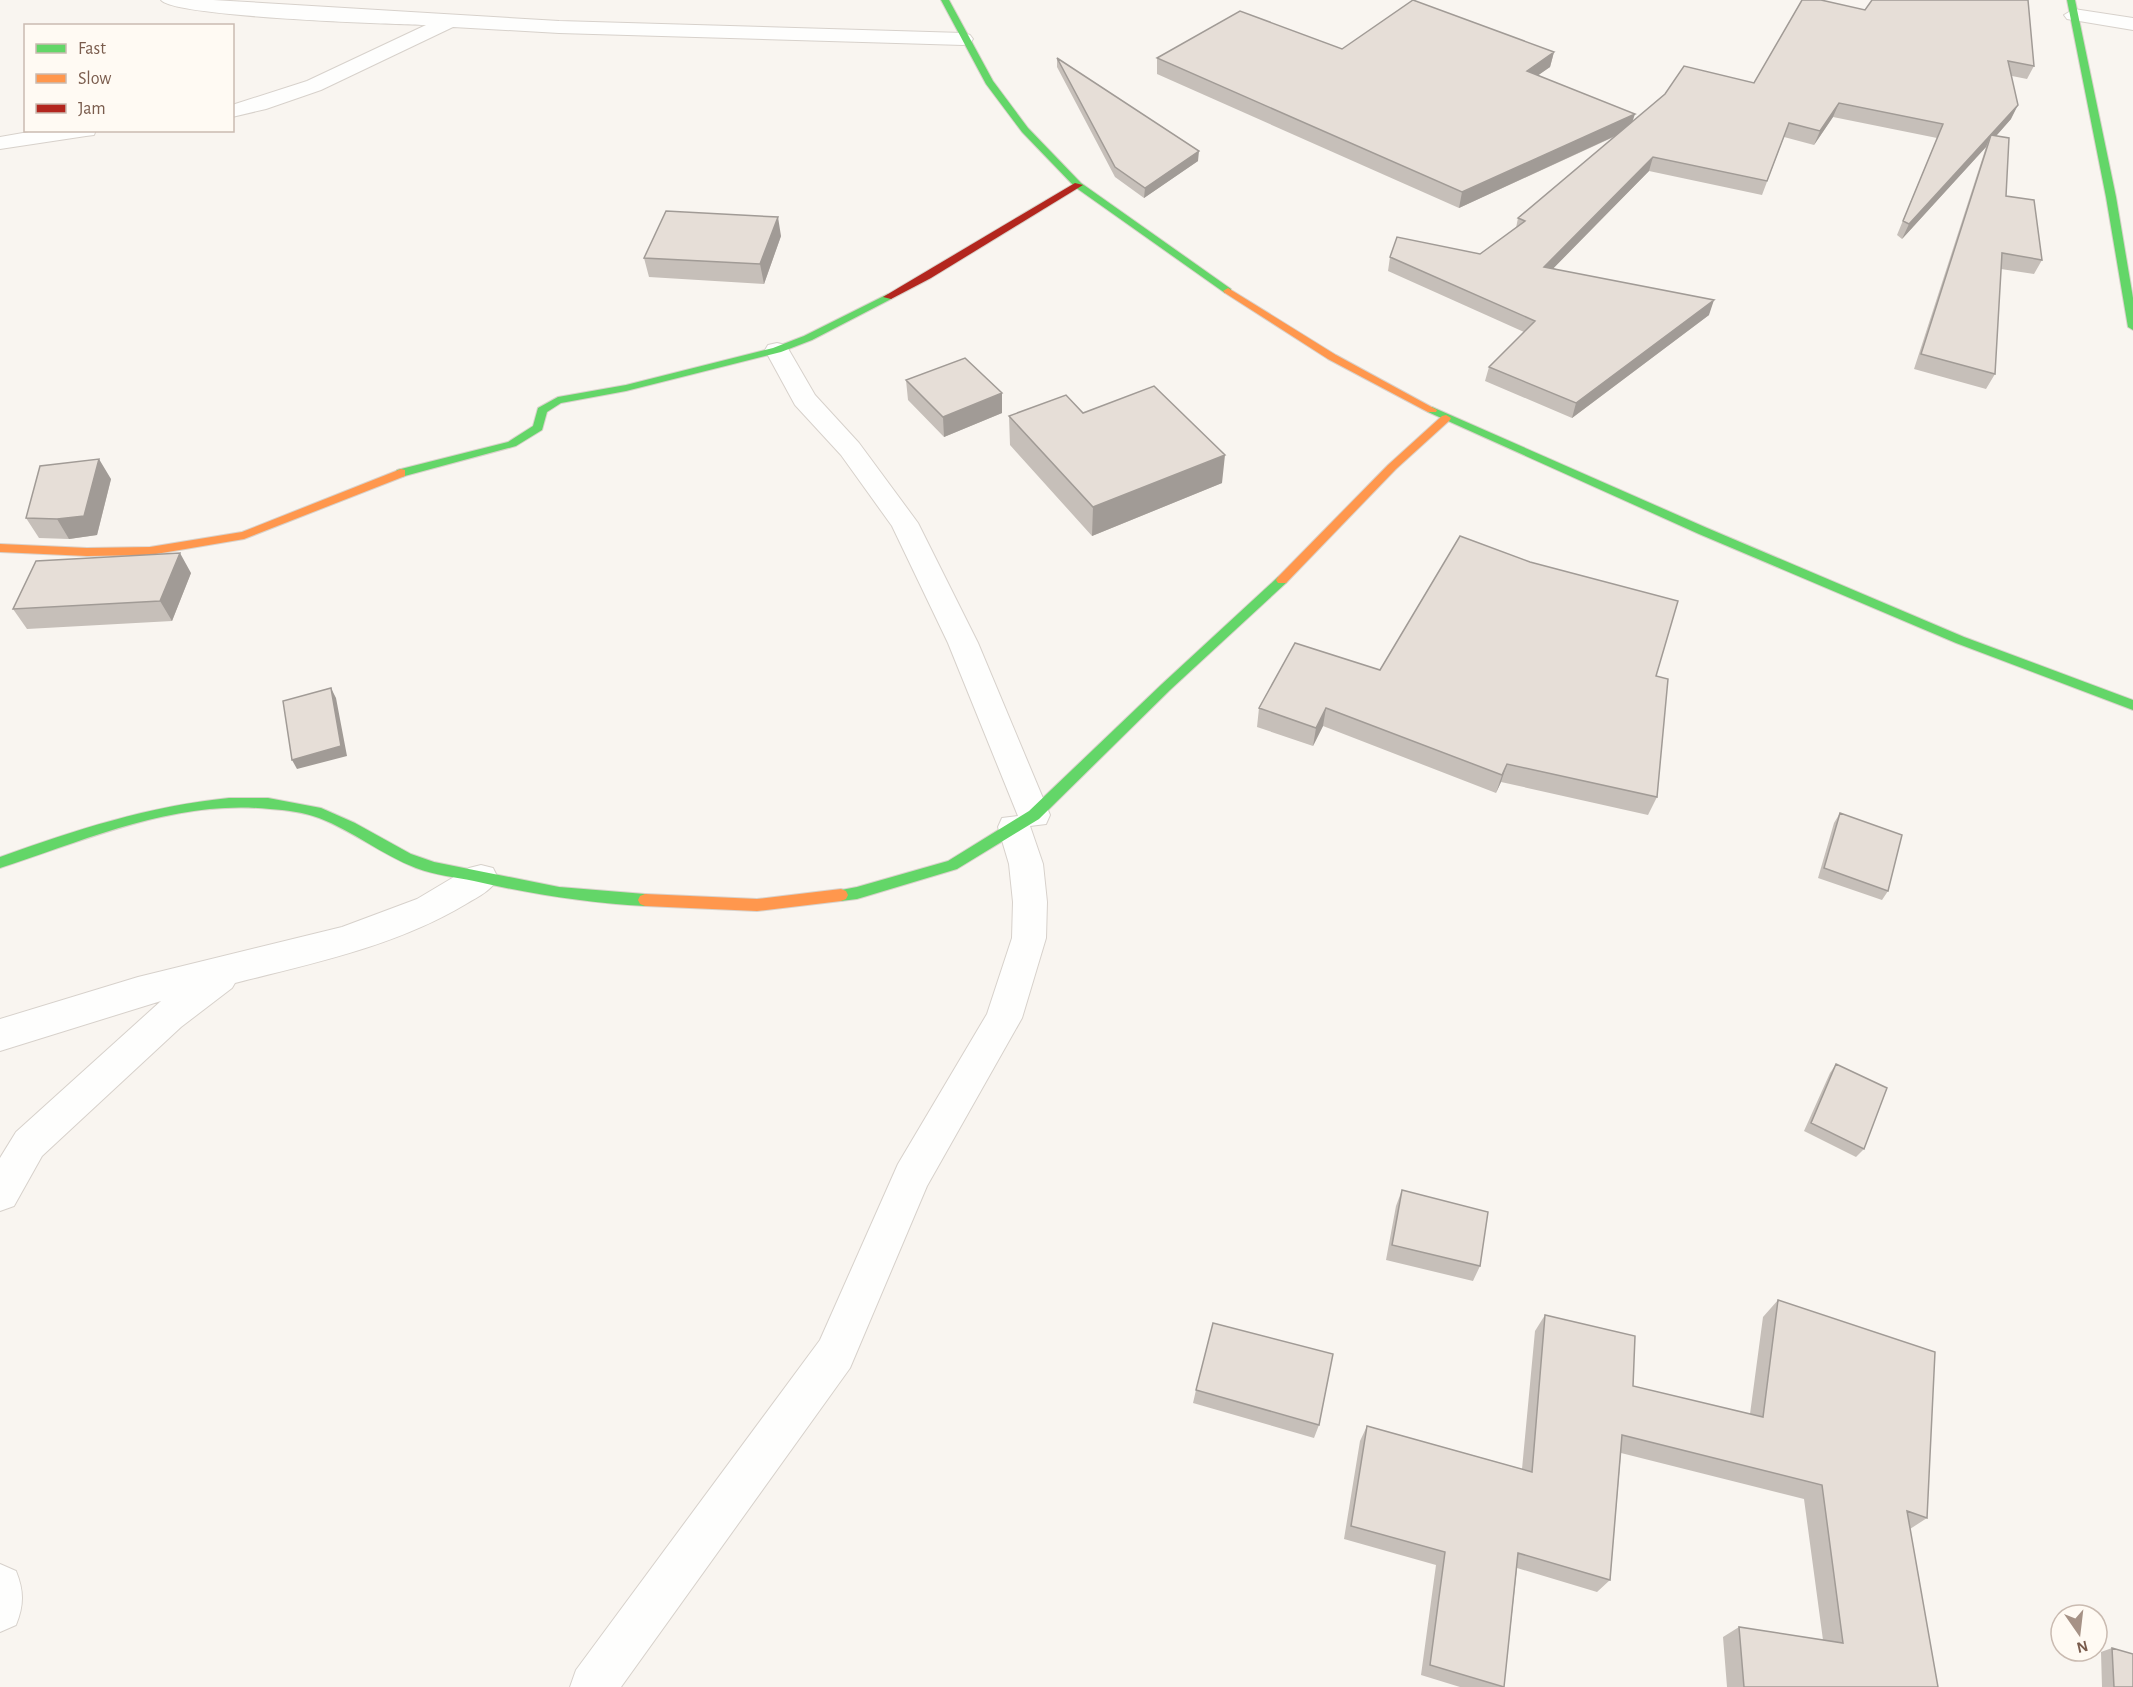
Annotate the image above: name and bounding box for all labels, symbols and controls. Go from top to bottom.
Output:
legend [24,24,234,132]
text: Fast [78,40,106,58]
text: Slow [78,70,111,88]
text: Jam [78,100,106,118]
north arrow [2049,1603,2109,1663]
text: N [2075,1637,2090,1656]

